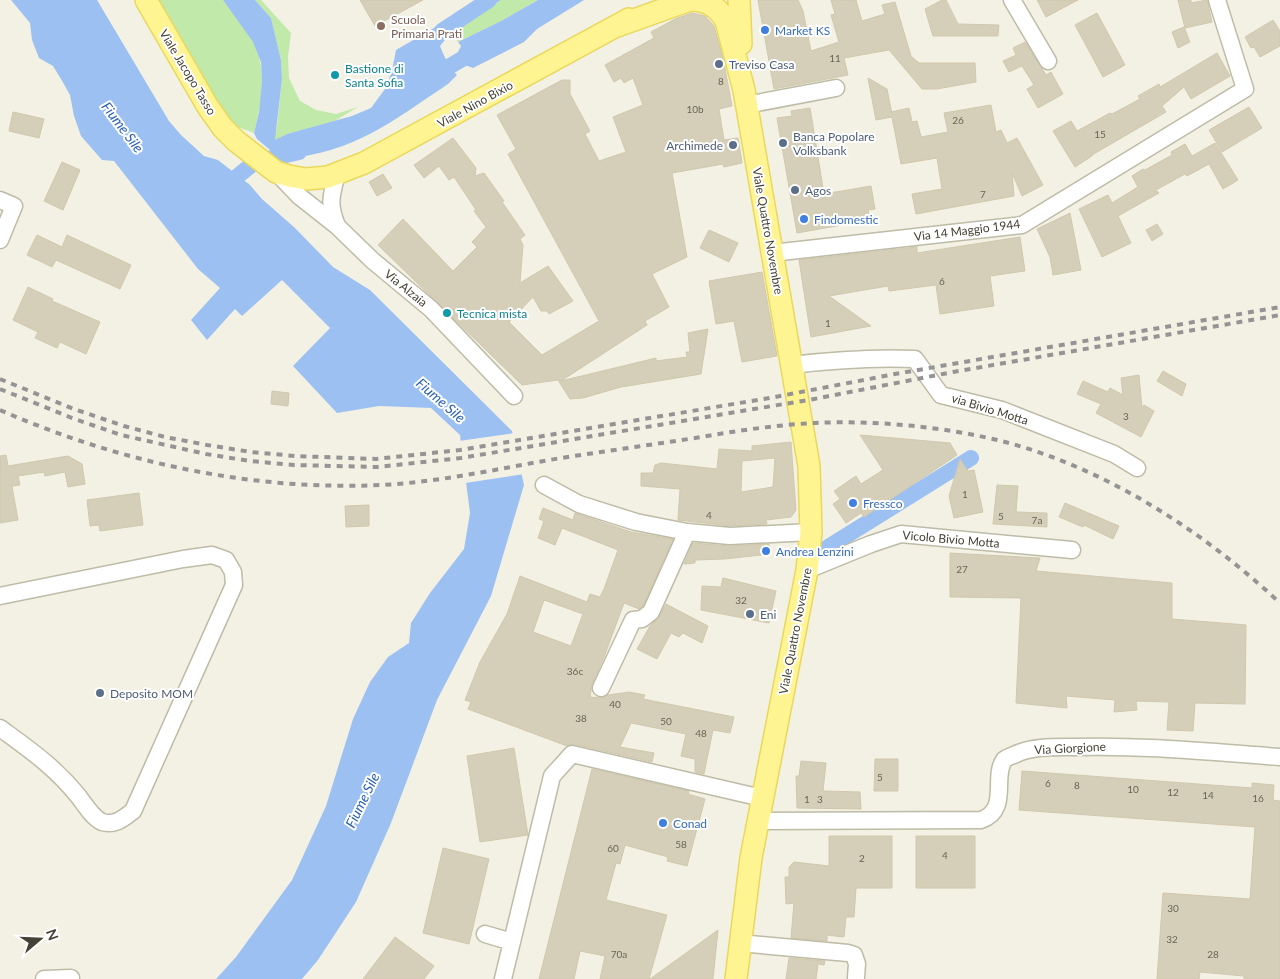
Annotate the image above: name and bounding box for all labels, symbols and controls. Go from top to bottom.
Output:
place label: Scuola Primaria Prati [391,12,462,41]
marker: Scuola Primaria Prati [375,20,387,32]
place label: Market KS [775,23,830,38]
marker: Market KS [759,24,771,36]
street label: Viale Jacopo Tasso [157,26,220,118]
house number: 11 [829,52,841,64]
place label: Treviso Casa [729,57,794,72]
marker: Treviso Casa [713,58,725,70]
place label: Bastione di Santa Sofia [345,61,404,90]
marker: Bastione di Santa Sofia [329,69,341,81]
house number: 8 [718,75,724,87]
street label: Viale Nino Bixio [435,77,515,131]
water label: Fiume Sile [98,98,148,156]
house number: 10b [686,103,704,115]
house number: 26 [952,114,964,126]
house number: 15 [1094,128,1106,140]
place label: Banca Popolare Volksbank [793,129,875,158]
marker: Banca Popolare Volksbank [777,137,789,149]
place label: Archimede [666,138,723,153]
marker: Archimede [727,139,739,151]
street label: Viale Quattro Novembre [749,166,787,296]
place label: Agos [805,183,831,198]
marker: Agos [789,184,801,196]
house number: 7 [980,188,986,200]
place label: Findomestic [814,212,879,227]
marker: Findomestic [798,213,810,225]
street label: Via 14 Maggio 1944 [913,216,1021,244]
street label: Via Alzaia [382,266,430,310]
house number: 6 [939,275,945,287]
place label: Tecnica mista [457,306,527,321]
marker: Tecnica mista [441,307,453,319]
house number: 1 [825,317,831,329]
water label: Fiume Sile [413,374,469,426]
street label: via Bivio Motta [950,390,1030,428]
house number: 3 [1123,410,1129,422]
house number: 1 [962,488,968,500]
place label: Fressco [863,496,903,511]
marker: Fressco [847,497,859,509]
house number: 4 [706,509,712,521]
house number: 5 [998,510,1004,522]
house number: 7a [1032,514,1042,526]
street label: Vicolo Bivio Motta [902,527,1000,551]
place label: Andrea Lenzini [776,544,854,559]
marker: Andrea Lenzini [760,545,772,557]
house number: 27 [956,563,968,575]
street label: Viale Quattro Novembre [775,566,815,696]
house number: 32 [735,594,747,606]
place label: Eni [760,607,776,622]
marker: Eni [744,608,756,620]
house number: 36c [567,665,583,677]
place label: Deposito MOM [110,686,193,701]
marker: Deposito MOM [94,687,106,699]
house number: 40 [609,698,621,710]
house number: 38 [575,712,587,724]
house number: 50 [660,715,672,727]
house number: 48 [695,727,707,739]
street label: Via Giorgione [1034,739,1106,757]
water label: Fiume Sile [341,769,383,830]
house number: 5 [877,771,883,783]
house number: 6 [1045,777,1051,789]
house number: 8 [1074,779,1080,791]
house number: 10 [1127,783,1139,795]
house number: 12 [1167,786,1179,798]
house number: 14 [1202,789,1214,801]
house number: 16 [1252,792,1264,804]
house number: 1 [804,793,810,805]
house number: 3 [817,793,823,805]
place label: Conad [673,816,707,831]
marker: Conad [657,817,669,829]
house number: 58 [675,838,687,850]
house number: 60 [607,842,619,854]
house number: 4 [942,849,948,861]
house number: 2 [859,852,865,864]
house number: 30 [1167,902,1179,914]
north arrow [15,914,65,964]
text: N [43,927,63,942]
house number: 32 [1166,933,1178,945]
house number: 70a [611,948,627,960]
house number: 28 [1207,948,1219,960]

